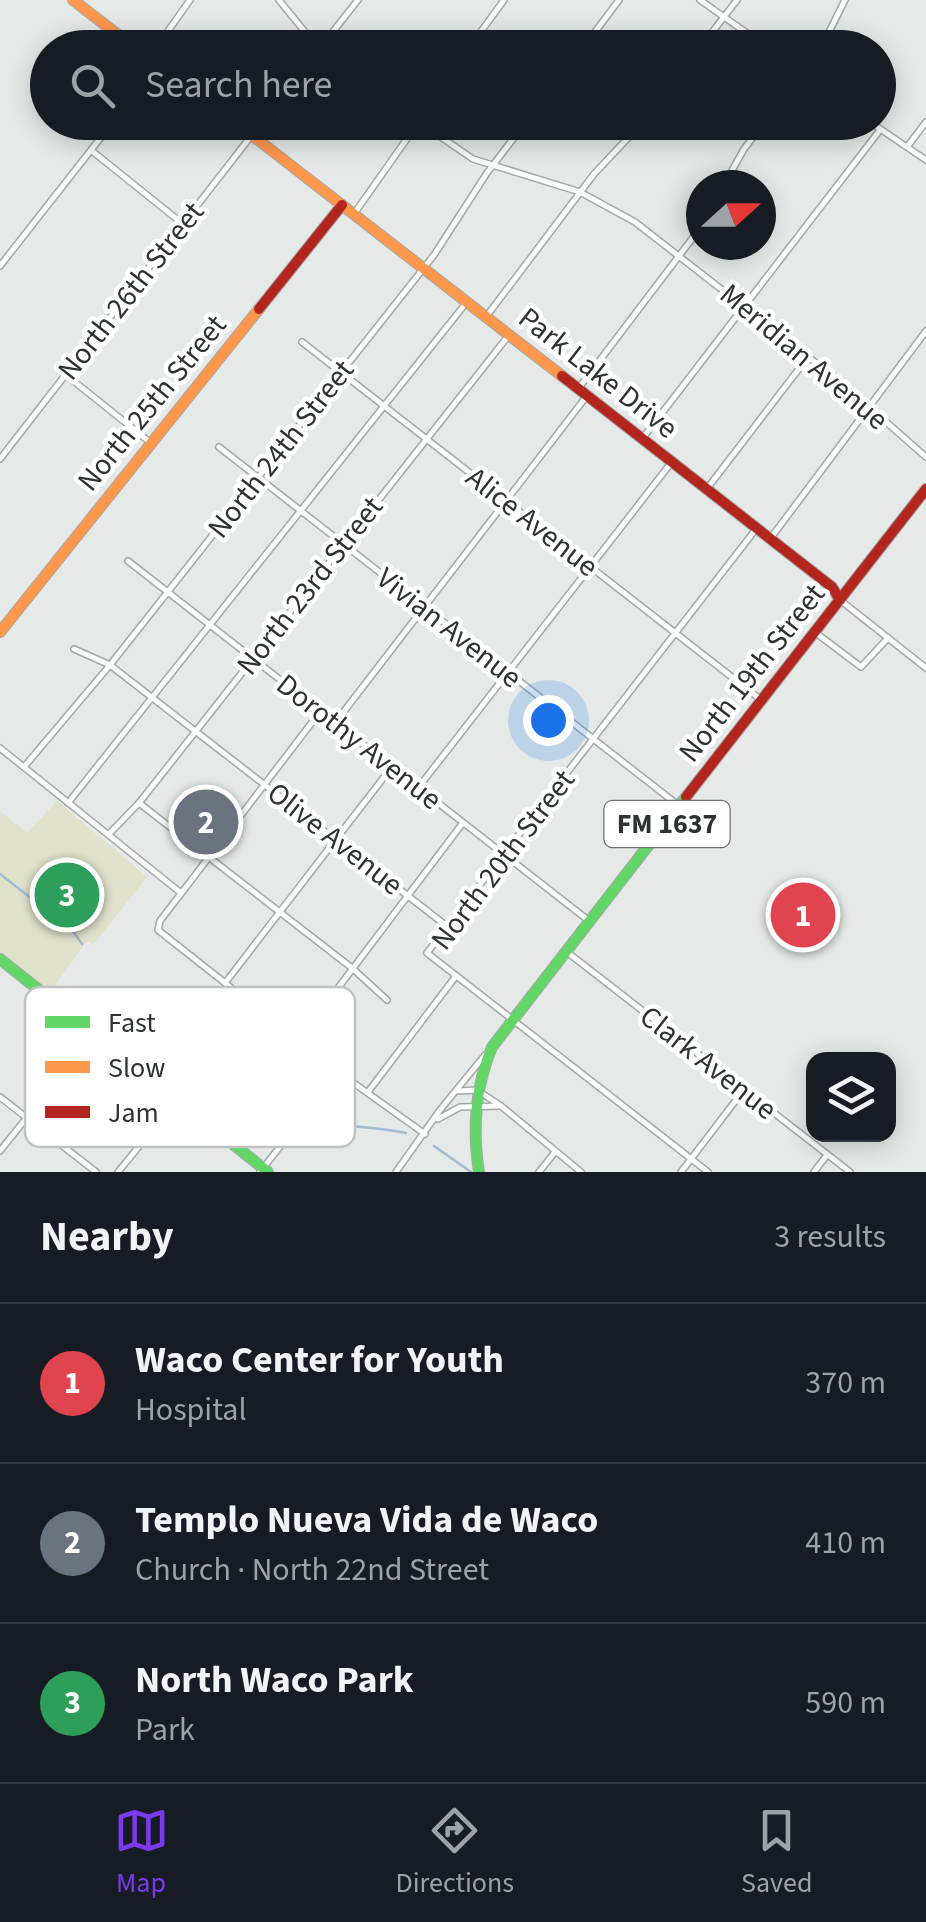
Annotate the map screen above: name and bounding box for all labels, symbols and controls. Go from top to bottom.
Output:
search box [30,30,896,140]
icon: search [65,58,120,113]
text: Search here [145,58,332,112]
north arrow [686,170,776,260]
street label: North 26th Street [48,193,214,389]
street label: Meridian Avenue [710,274,898,440]
street label: Park Lake Drive [509,297,687,449]
street label: North 25th Street [67,306,237,500]
street label: North 24th Street [198,351,364,547]
street label: Alice Avenue [457,457,607,587]
street label: North 23rd Street [226,488,394,684]
street label: Vivian Avenue [367,557,531,699]
street label: North 19th Street [669,575,835,771]
street label: Dorothy Avenue [267,664,451,820]
your location [523,695,574,746]
street label: North 20th Street [421,761,585,959]
street label: Olive Avenue [258,772,412,906]
pin: 2 [174,784,238,860]
road number: FM 1637 [604,801,730,847]
pin: 3 [34,858,100,932]
pin: 1 [770,878,836,952]
legend [25,987,355,1147]
street label: Clark Avenue [630,996,786,1130]
text: Fast [108,1003,156,1043]
text: Slow [108,1048,165,1088]
map controls [806,1052,896,1142]
button: layers [806,1052,896,1142]
text: Jam [108,1093,159,1133]
text: Nearby [40,1207,174,1267]
text: 3 results [774,1214,886,1260]
text: Waco Center for Youth [135,1333,504,1387]
text: 1 [64,1360,81,1406]
text: 370 m [805,1360,886,1406]
text: Hospital [135,1387,247,1433]
text: Templo Nueva Vida de Waco [135,1493,598,1547]
text: 2 [64,1520,81,1566]
text: 410 m [805,1520,886,1566]
text: Church · North 22nd Street [135,1547,489,1593]
text: North Waco Park [135,1653,414,1707]
text: 3 [64,1680,81,1726]
text: 590 m [805,1680,886,1726]
text: Park [135,1707,195,1753]
tab: Map [114,1803,169,1903]
tab: Directions [396,1803,514,1903]
tab: Saved [741,1803,812,1903]

